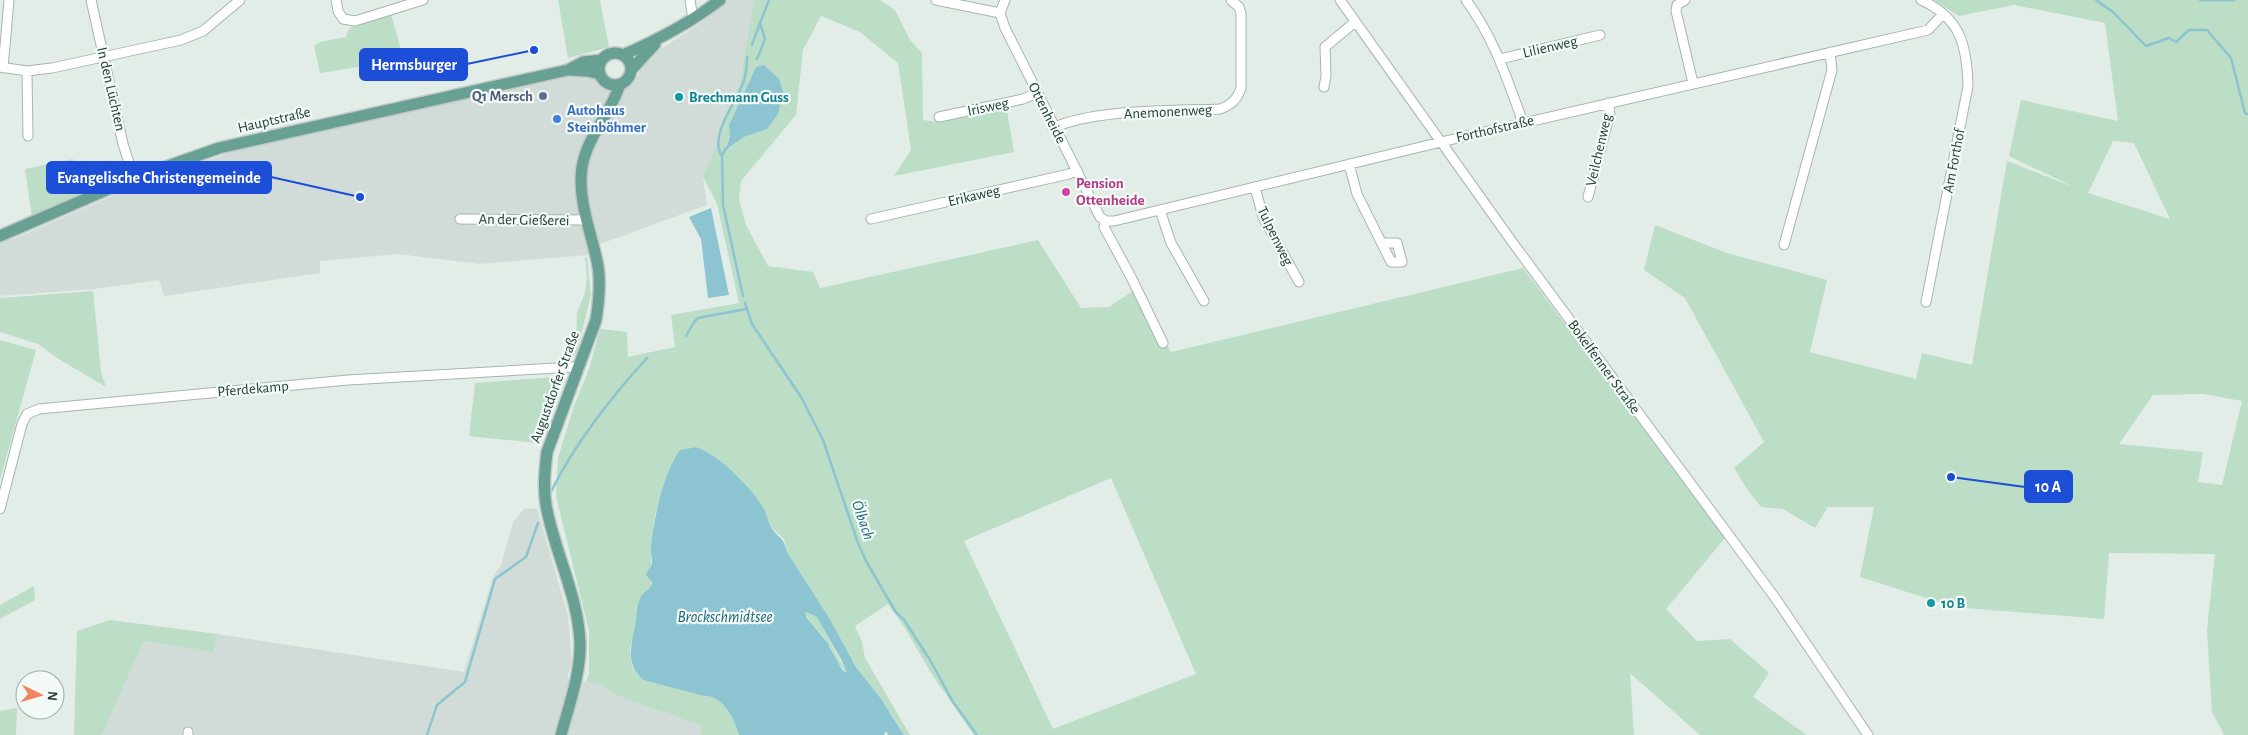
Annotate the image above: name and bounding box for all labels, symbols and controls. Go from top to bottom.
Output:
street label: Lilienweg [1521,33,1579,61]
street label: In den Lüchten [94,46,128,132]
callout: Hermsburger [360,49,467,80]
text: Hermsburger [371,57,458,73]
street label: Ottenheide [1025,80,1069,146]
place label: Q1 Mersch [472,89,533,104]
marker: Q1 Mersch [537,90,549,102]
place label: Brechmann Guss [689,90,789,105]
marker: Brechmann Guss [673,91,685,103]
street label: Irisweg [966,95,1011,119]
street label: Anemonenweg [1123,102,1213,122]
place label: Autohaus Steinböhmer [567,103,647,135]
street label: Hauptstraße [236,104,312,136]
street label: Veilchenweg [1583,112,1615,188]
marker: Autohaus Steinböhmer [551,113,563,125]
street label: Forthofstraße [1455,113,1535,145]
street label: Am Forthof [1940,126,1968,194]
callout: Evangelische Christengemeinde [47,162,271,193]
text: Evangelische Christengemeinde [57,170,261,186]
place label: Pension Ottenheide [1076,176,1145,208]
street label: Erikaweg [947,183,1002,209]
marker: Pension Ottenheide [1060,186,1072,198]
street label: Tulpenweg [1254,204,1296,268]
street label: An der Gießerei [478,212,570,228]
street label: Bokelfenner Straße [1565,317,1643,417]
street label: Augustdorfer Straße [528,329,582,445]
street label: Pferdekamp [217,378,289,400]
callout: 10 A [2025,471,2072,502]
text: 10 A [2035,479,2061,495]
water label: Ölbach [849,498,879,542]
place label: 10 B [1941,596,1965,611]
marker: 10 B [1925,597,1937,609]
water label: Brockschmidtsee [678,609,772,625]
north arrow [15,670,65,720]
text: N [45,691,59,702]

